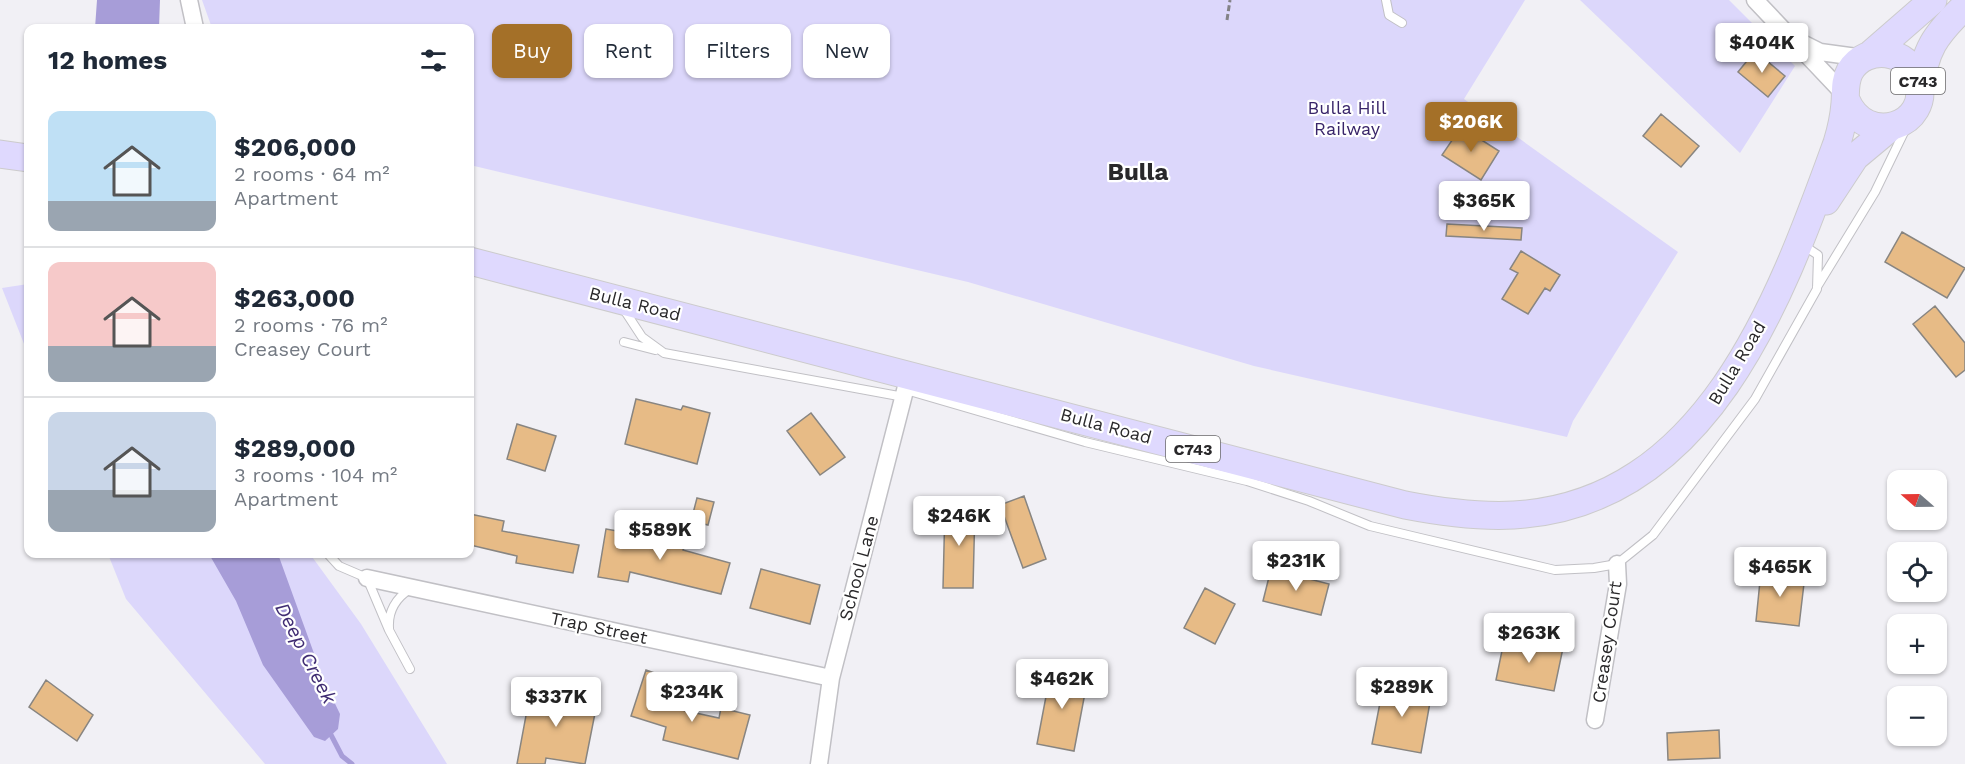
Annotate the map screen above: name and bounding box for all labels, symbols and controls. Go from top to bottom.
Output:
pin: $404K [1720,23,1804,74]
chip: Buy [492,24,572,78]
chip: Rent [584,24,673,78]
chip: Filters [685,24,791,78]
chip: New [803,24,890,78]
text: $404K [1729,30,1795,54]
icon: filters [417,44,450,77]
text: 12 homes [48,45,167,75]
road number: C743 [1891,68,1945,94]
park label: Bulla Hill Railway [1308,97,1387,139]
pin: $206K [1429,102,1513,153]
text: $206K [1439,109,1503,133]
text: $206,000 [234,132,356,162]
icon: home [96,135,168,207]
district label: Bulla [1107,158,1169,186]
text: 2 rooms · 64 m² [234,162,390,186]
pin: $365K [1442,181,1526,232]
text: Apartment [234,186,338,210]
text: $365K [1453,188,1515,212]
street label: Bulla Road [587,282,683,325]
text: $263,000 [234,283,355,313]
icon: home [96,286,168,358]
text: 2 rooms · 76 m² [234,313,387,337]
street label: Bulla Road [1703,317,1770,408]
text: Creasey Court [234,337,371,361]
street label: Bulla Road [1058,403,1154,448]
text: $289,000 [234,433,356,463]
icon: home [96,436,168,508]
road number: C743 [1166,436,1220,462]
text: 3 rooms · 104 m² [234,463,397,487]
north arrow [1887,470,1947,530]
map controls [1887,470,1947,746]
text: Apartment [234,487,338,511]
pin: $246K [917,496,1001,547]
text: $246K [927,503,991,527]
pin: $589K [618,510,702,561]
street label: School Lane [834,513,883,623]
text: $589K [628,517,692,541]
pin: $231K [1254,541,1338,592]
button: locate [1887,542,1947,602]
pin: $465K [1738,547,1822,598]
text: $231K [1266,548,1326,572]
text: $465K [1748,554,1812,578]
street label: Creasey Court [1588,579,1626,704]
water label: Deep Creek [270,598,342,709]
street label: Trap Street [549,607,650,648]
pin: $263K [1487,613,1571,664]
button: + [1887,614,1947,674]
text: $263K [1498,620,1560,644]
pin: $462K [1020,659,1104,710]
text: $462K [1030,666,1094,690]
pin: $289K [1360,667,1444,718]
pin: $234K [650,672,734,723]
text: $289K [1370,674,1434,698]
pin: $337K [514,677,598,728]
text: $234K [660,679,724,703]
text: $337K [525,684,587,708]
button: − [1887,686,1947,746]

